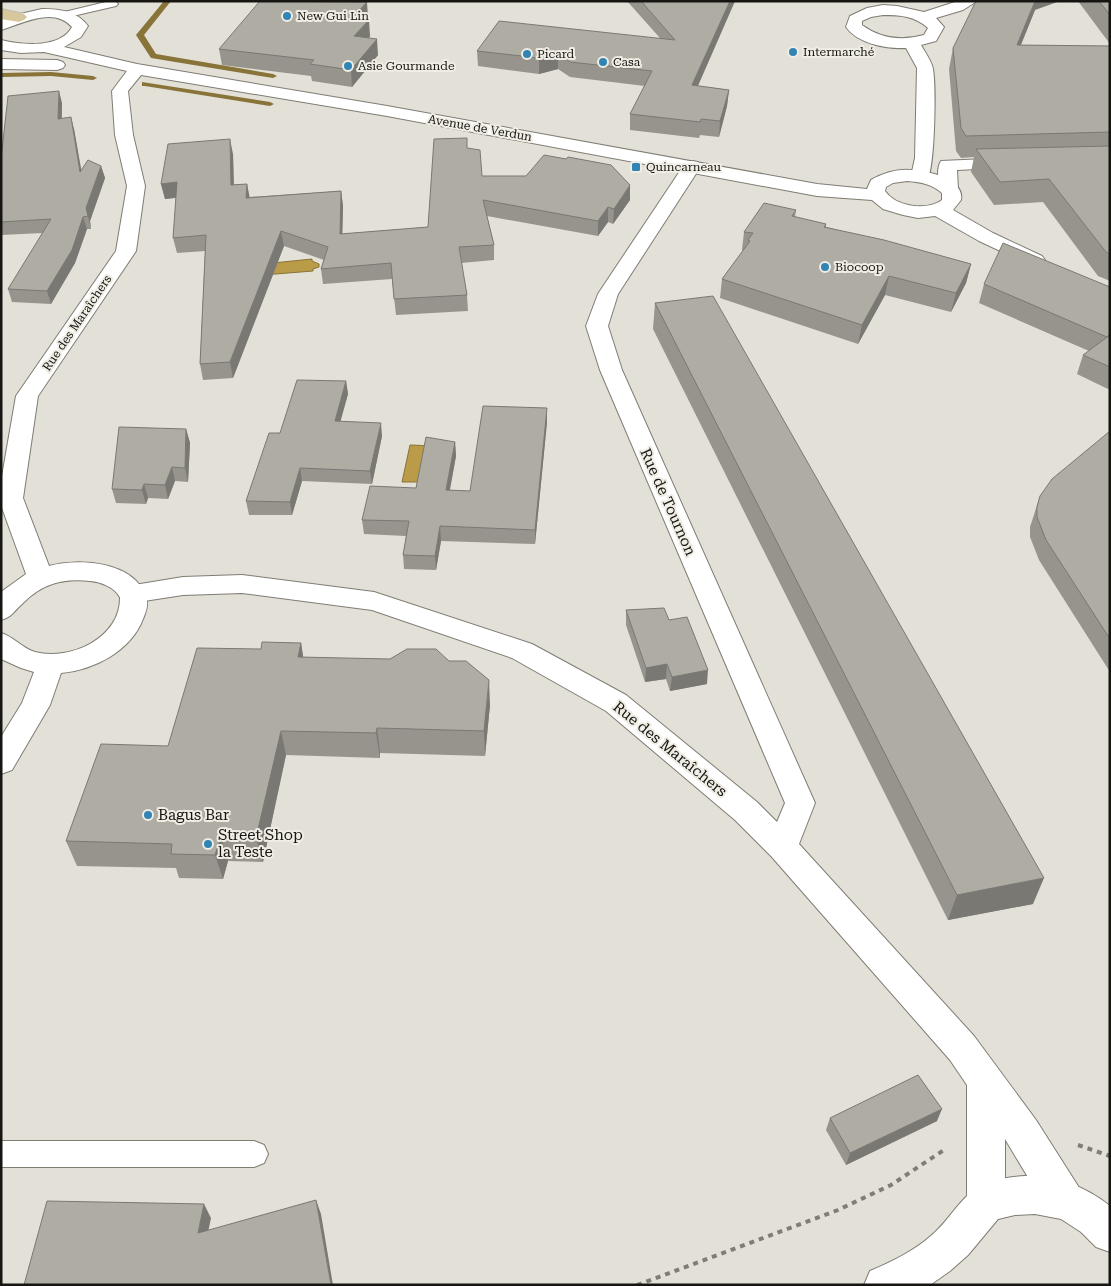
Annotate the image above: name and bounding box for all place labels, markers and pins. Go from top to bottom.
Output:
place label: New Gui Lin [297,9,369,23]
marker: New Gui Lin [281,10,293,22]
place label: Intermarché [803,45,875,59]
marker: Intermarché [787,46,799,58]
place label: Picard [537,47,575,61]
marker: Picard [521,48,533,60]
place label: Casa [613,55,641,69]
marker: Casa [597,56,609,68]
place label: Asie Gourmande [358,59,455,73]
marker: Asie Gourmande [342,60,354,72]
place label: Quincarneau [646,160,721,174]
marker: Quincarneau [630,161,642,173]
place label: Biocoop [835,260,884,274]
marker: Biocoop [819,261,831,273]
place label: Bagus Bar [158,806,229,824]
marker: Bagus Bar [142,809,154,821]
place label: Street Shop la Teste [218,826,303,861]
marker: Street Shop la Teste [202,838,214,850]

